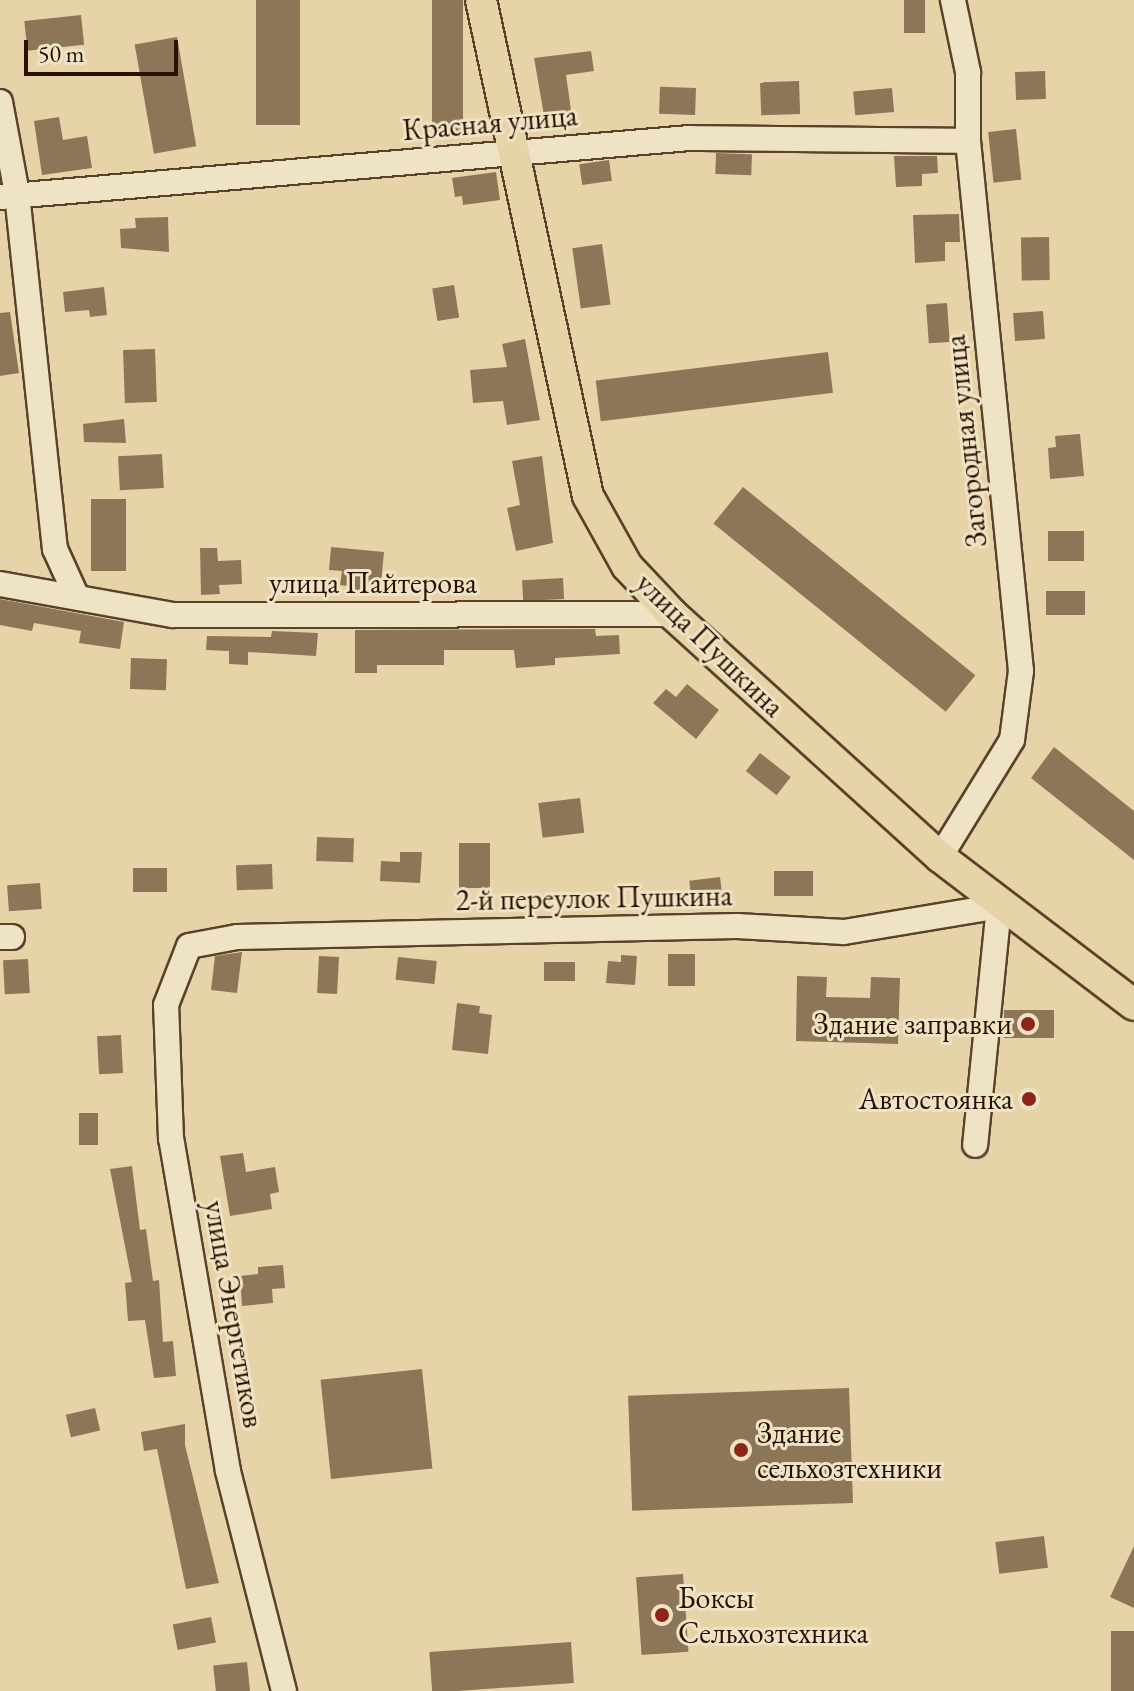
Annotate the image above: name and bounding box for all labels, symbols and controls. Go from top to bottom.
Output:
scale bar [28,24,182,74]
text: 50 m [38,38,85,69]
street label: Красная улица [401,97,579,149]
street label: Загородная улица [937,333,995,549]
street label: улица Пайтерова [269,565,477,601]
street label: улица Пушкина [628,565,792,725]
street label: 2-й переулок Пушкина [455,878,733,918]
place label: Здание заправки [814,1006,1012,1042]
marker: Здание заправки [1019,1015,1037,1033]
place label: Автостоянка [859,1081,1013,1117]
marker: Автостоянка [1020,1090,1038,1108]
street label: улица Энергетиков [196,1197,272,1431]
place label: Здание сельхозтехники [757,1415,942,1486]
marker: Здание сельхозтехники [732,1441,750,1459]
place label: Боксы Сельхозтехника [678,1580,868,1650]
marker: Боксы Сельхозтехника [653,1606,671,1624]

